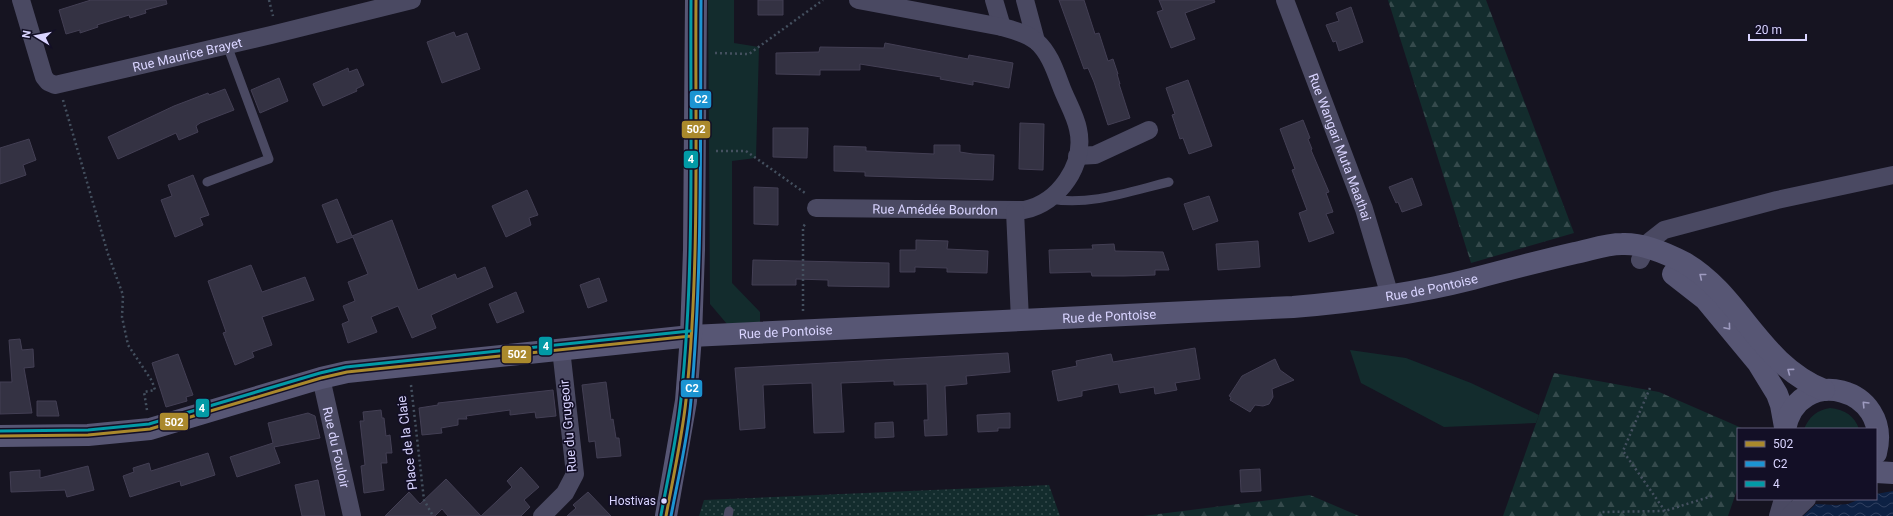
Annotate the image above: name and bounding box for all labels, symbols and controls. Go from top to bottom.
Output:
north arrow [16,16,56,56]
scale bar [1749,16,1806,42]
text: 20 m [1755,23,1782,37]
text: N [20,29,34,39]
street label: Rue Maurice Brayet [131,34,243,74]
street label: Rue Wangari Muta Maathai [1306,71,1375,222]
line badge: C2 [689,90,712,109]
text: C2 [694,93,708,106]
line badge: 502 [681,120,711,139]
text: 502 [687,123,705,136]
line badge: 4 [683,150,699,169]
text: 4 [688,153,695,166]
street label: Rue Amédée Bourdon [872,201,998,217]
street label: Rue de Pontoise [1384,270,1479,304]
one-way arrow [1699,273,1707,280]
street label: Rue de Pontoise [1062,306,1157,326]
street label: Rue de Pontoise [738,322,833,341]
one-way arrow [1724,323,1731,330]
line badge: 4 [538,336,553,356]
text: 4 [543,340,550,353]
line badge: 502 [501,345,532,364]
text: 502 [508,348,526,361]
one-way arrow [1787,368,1794,376]
street label: Rue du Grugeoir [556,379,580,473]
line badge: C2 [680,379,703,398]
text: C2 [685,382,699,395]
street label: Place de la Claie [394,395,420,491]
line badge: 4 [195,398,210,418]
one-way arrow [1862,401,1870,409]
text: 4 [199,402,206,415]
street label: Rue du Fouloir [320,405,353,490]
line badge: 502 [159,412,189,431]
text: 502 [165,416,183,429]
legend [1737,428,1877,500]
text: 502 [1773,437,1793,451]
text: C2 [1773,457,1788,471]
text: 4 [1773,477,1780,491]
place label: Hostivas [609,494,656,508]
marker: Hostivas [659,496,669,506]

